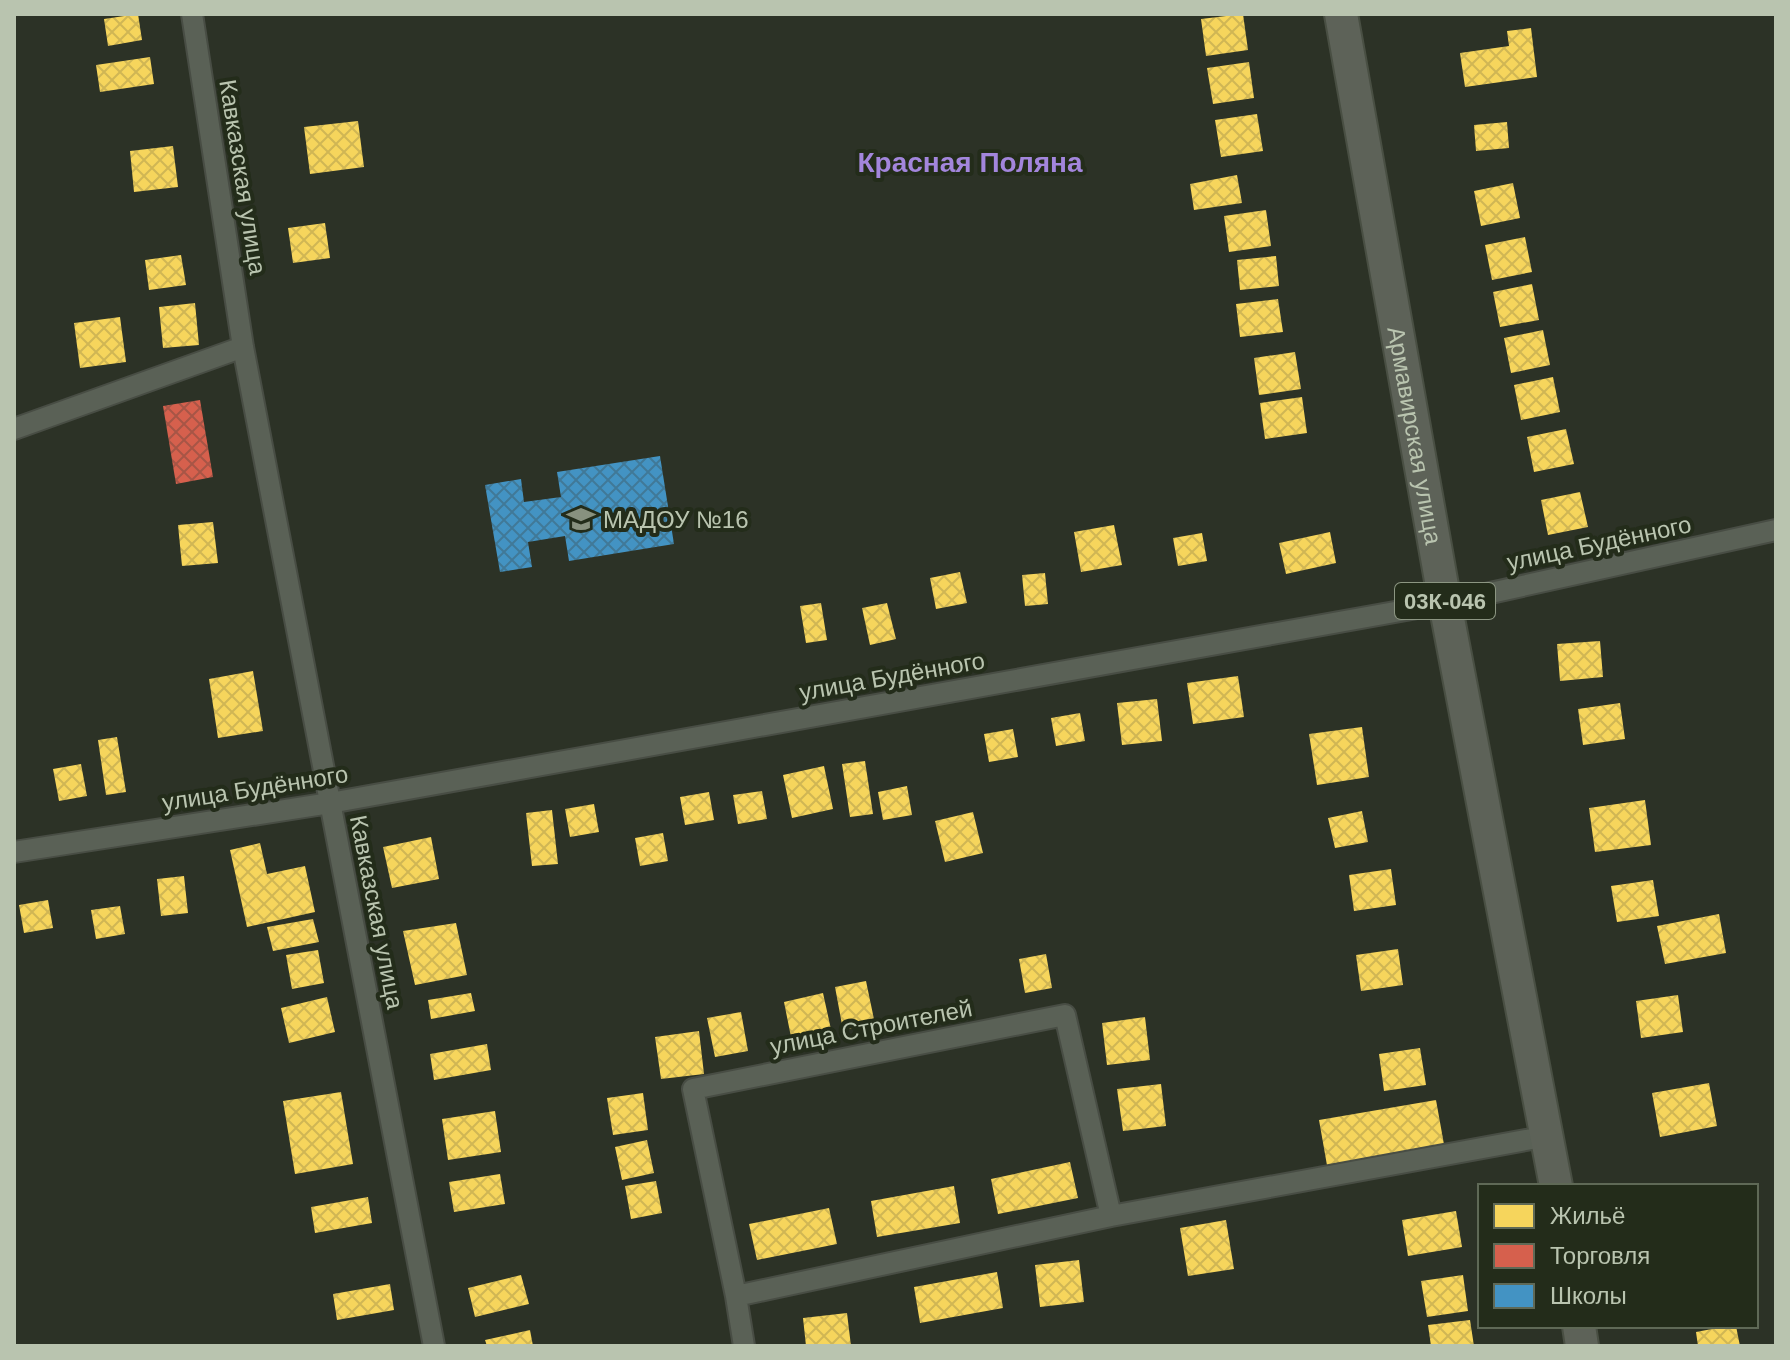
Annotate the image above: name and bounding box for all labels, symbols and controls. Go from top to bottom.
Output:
street label: Кавказская улица [214,78,272,277]
district label: Красная Поляна [857,147,1083,178]
street label: Армавирская улица [1383,324,1448,547]
school or university icon: МАДОУ №16 [566,504,596,534]
place label: МАДОУ №16 [603,506,749,533]
street label: улица Будённого [1504,510,1694,576]
road number: 03К-046 [1395,583,1495,619]
street label: улица Будённого [797,646,987,706]
street label: улица Будённого [160,760,350,816]
street label: Кавказская улица [345,813,409,1012]
street label: улица Строителей [768,994,974,1060]
legend [1478,1184,1758,1328]
text: Жильё [1550,1202,1625,1229]
text: Торговля [1550,1242,1650,1269]
text: Школы [1550,1282,1627,1309]

